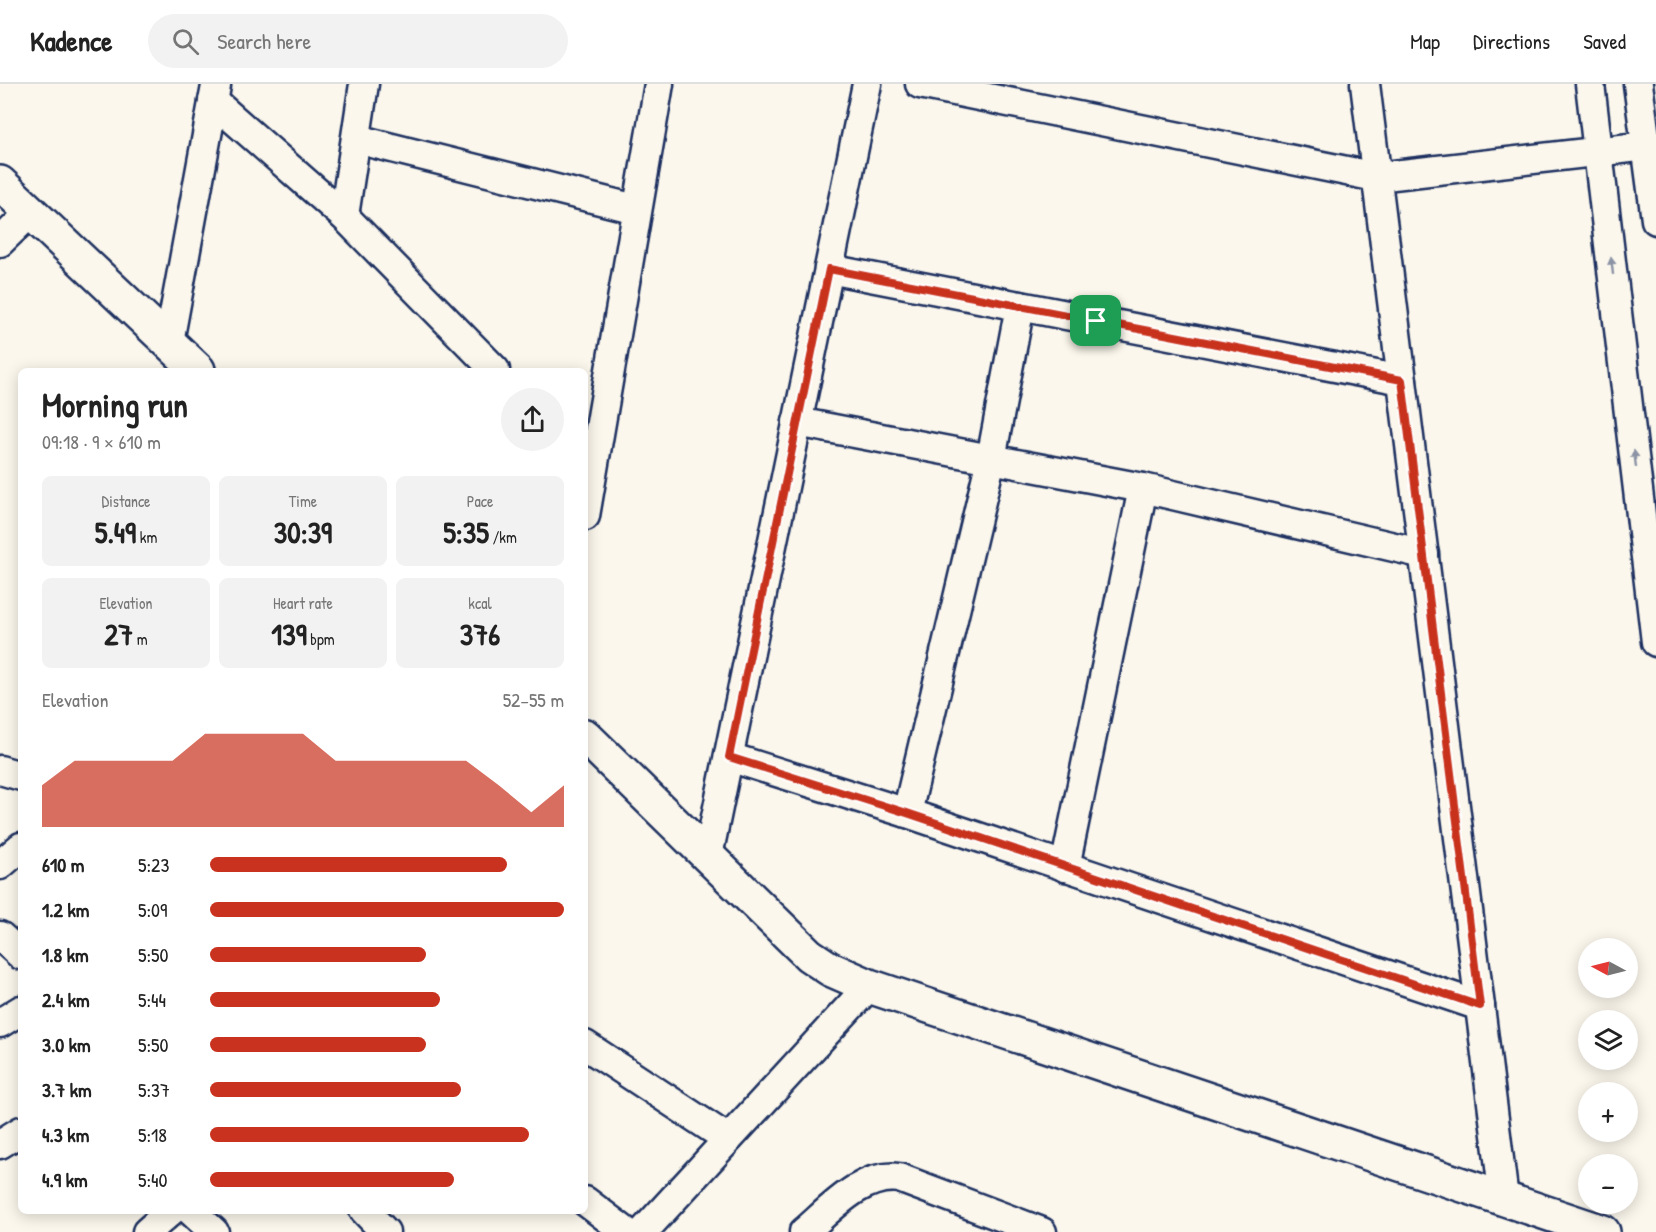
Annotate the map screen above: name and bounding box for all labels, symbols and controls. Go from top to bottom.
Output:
search box [148,14,568,68]
text: Kadence [30,22,112,60]
icon: search [169,25,202,58]
text: Search here [217,26,311,56]
text: Map [1410,27,1440,56]
text: Directions [1473,27,1550,56]
text: Saved [1583,27,1626,56]
one-way arrow [1607,256,1617,275]
pin [1070,295,1121,346]
icon: arrive [1079,304,1112,337]
text: Morning run [42,383,188,427]
button: share [501,388,564,451]
text: 09:18 · 9 × 610 m [42,428,161,455]
one-way arrow [1630,450,1639,469]
text: Distance [102,490,150,512]
text: Time [289,490,317,512]
text: Pace [467,490,493,512]
text: 5.49 [95,512,136,552]
text: 30:39 [274,512,332,552]
text: 5:35 [443,512,489,552]
text: km [136,526,157,548]
text: /km [489,526,517,548]
text: Elevation [99,592,153,614]
text: Heart rate [273,592,333,614]
text: kcal [468,592,492,614]
text: 27 [104,614,133,654]
text: 139 [271,614,307,654]
text: 376 [460,614,500,654]
text: m [133,628,148,650]
text: bpm [307,628,335,650]
text: Elevation [42,686,108,713]
text: 52–55 m [503,686,564,713]
text: 610 m [42,851,84,878]
text: 5:23 [138,851,169,878]
text: 1.2 km [42,896,89,923]
text: 5:09 [138,896,167,923]
north arrow [1578,938,1638,998]
map controls [1578,938,1638,1214]
text: 1.8 km [42,941,89,968]
text: 5:50 [138,941,169,968]
text: 2.4 km [42,986,90,1013]
text: 5:44 [138,986,166,1013]
button: layers [1578,1010,1638,1070]
text: 3.0 km [42,1031,91,1058]
text: 5:50 [138,1031,169,1058]
text: 3.7 km [42,1076,92,1103]
text: 5:37 [138,1076,170,1103]
button: + [1578,1082,1638,1142]
text: 4.3 km [42,1121,89,1148]
text: 5:18 [138,1121,167,1148]
button: − [1578,1154,1638,1214]
text: 4.9 km [42,1166,88,1193]
text: 5:40 [138,1166,168,1193]

